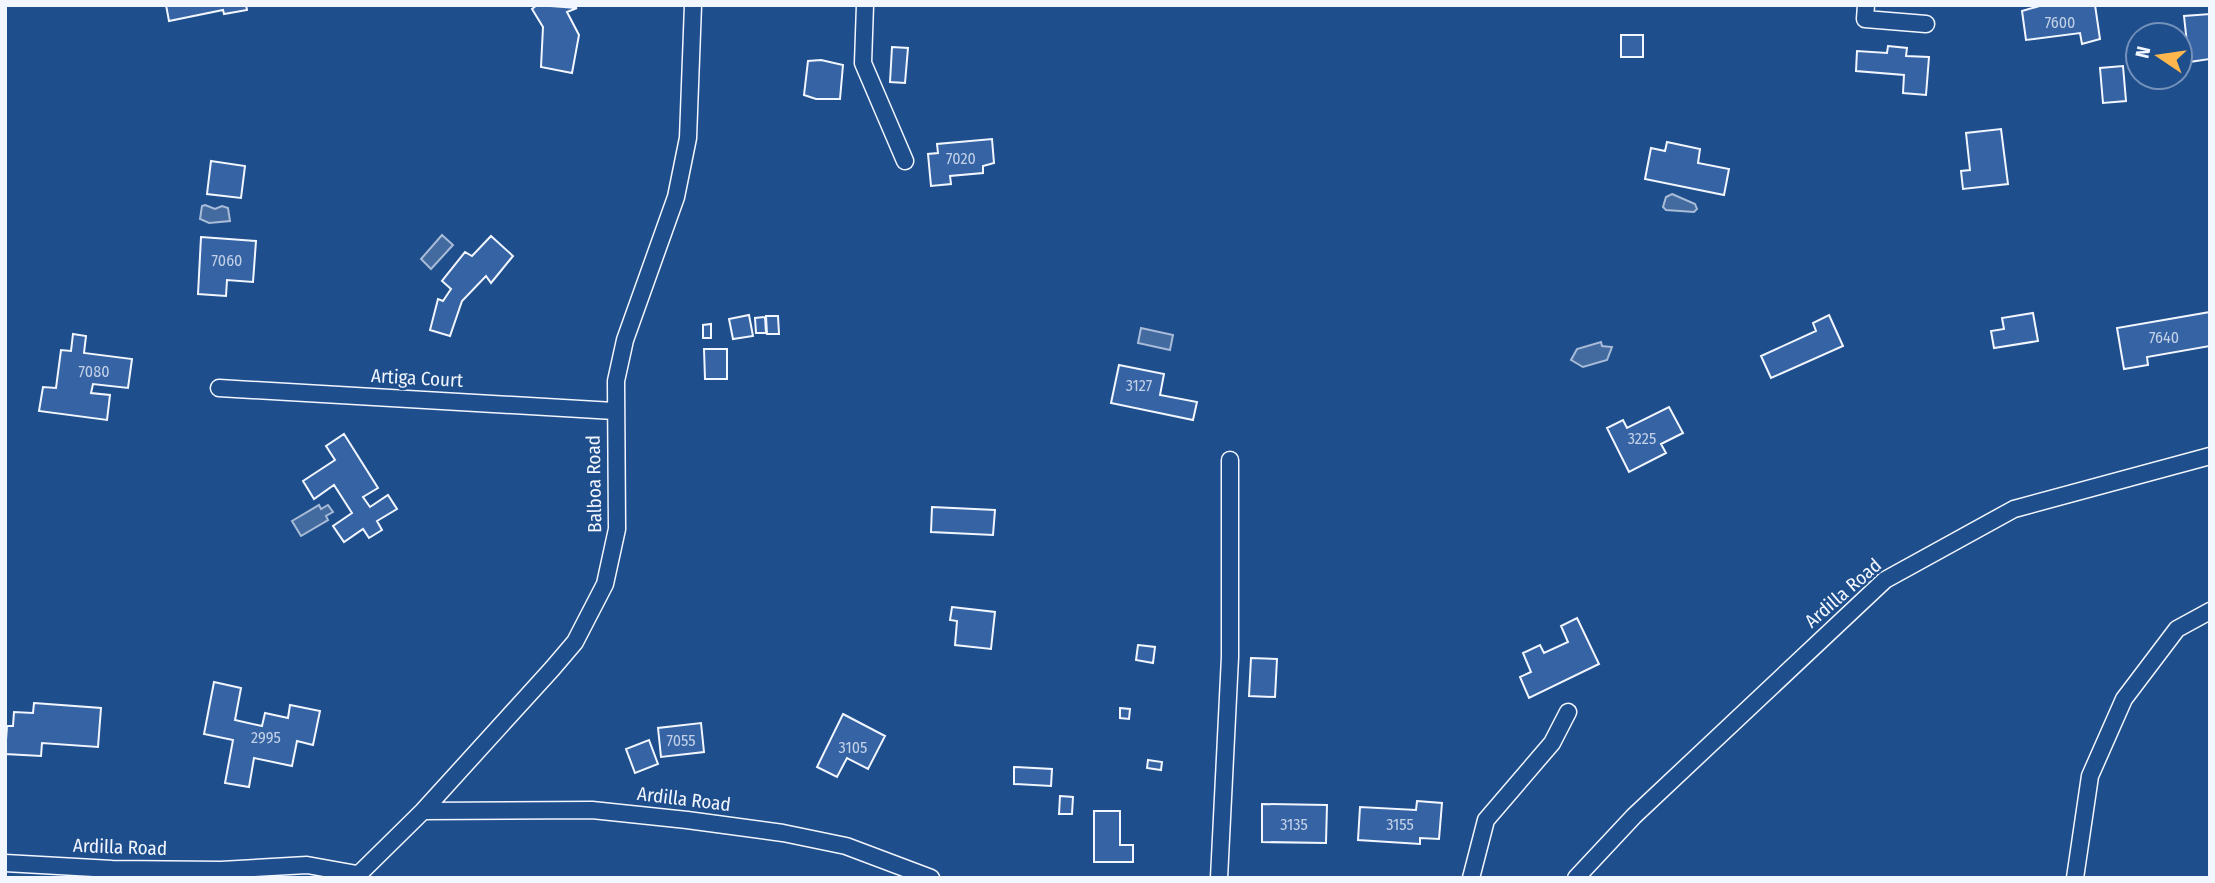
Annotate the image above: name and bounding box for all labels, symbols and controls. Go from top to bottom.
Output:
house number: 7600 [2045,13,2075,32]
north arrow [2124,21,2194,91]
text: N [2130,44,2155,60]
house number: 7020 [946,149,976,168]
house number: 7060 [212,251,242,270]
house number: 7640 [2149,328,2179,347]
house number: 7080 [79,362,109,381]
street label: Artiga Court [370,364,464,392]
house number: 3127 [1126,376,1153,395]
house number: 3225 [1628,429,1656,448]
street label: Balboa Road [582,435,606,533]
street label: Ardilla Road [1800,553,1886,633]
house number: 2995 [251,728,281,747]
house number: 7055 [666,731,696,750]
house number: 3105 [839,738,867,757]
street label: Ardilla Road [636,782,732,816]
house number: 3135 [1280,815,1308,834]
house number: 3155 [1386,815,1414,834]
street label: Ardilla Road [73,834,167,860]

